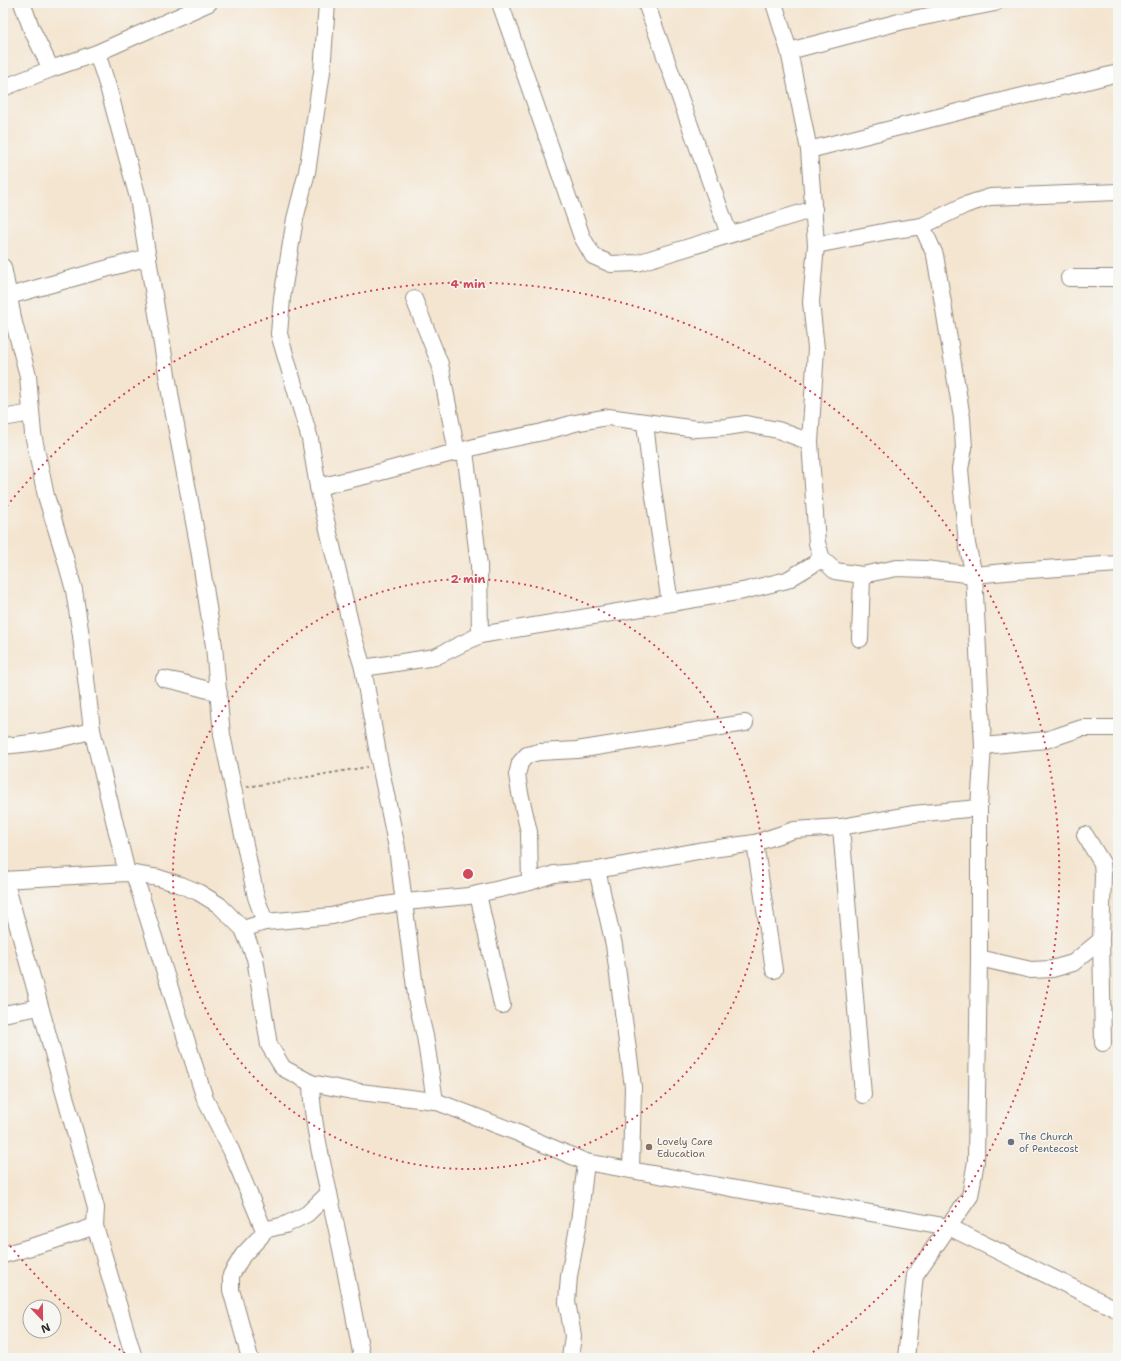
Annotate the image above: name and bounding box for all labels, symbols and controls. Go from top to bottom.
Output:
text: 4 min [451,276,486,292]
text: 2 min [451,571,486,587]
centre of rings [461,867,475,881]
place label: The Church of Pentecost [1019,1130,1079,1155]
place label: Lovely Care Education [657,1135,713,1160]
marker: The Church of Pentecost [1006,1137,1016,1147]
marker: Lovely Care Education [644,1142,654,1152]
north arrow [22,1299,62,1339]
text: N [38,1319,52,1337]

